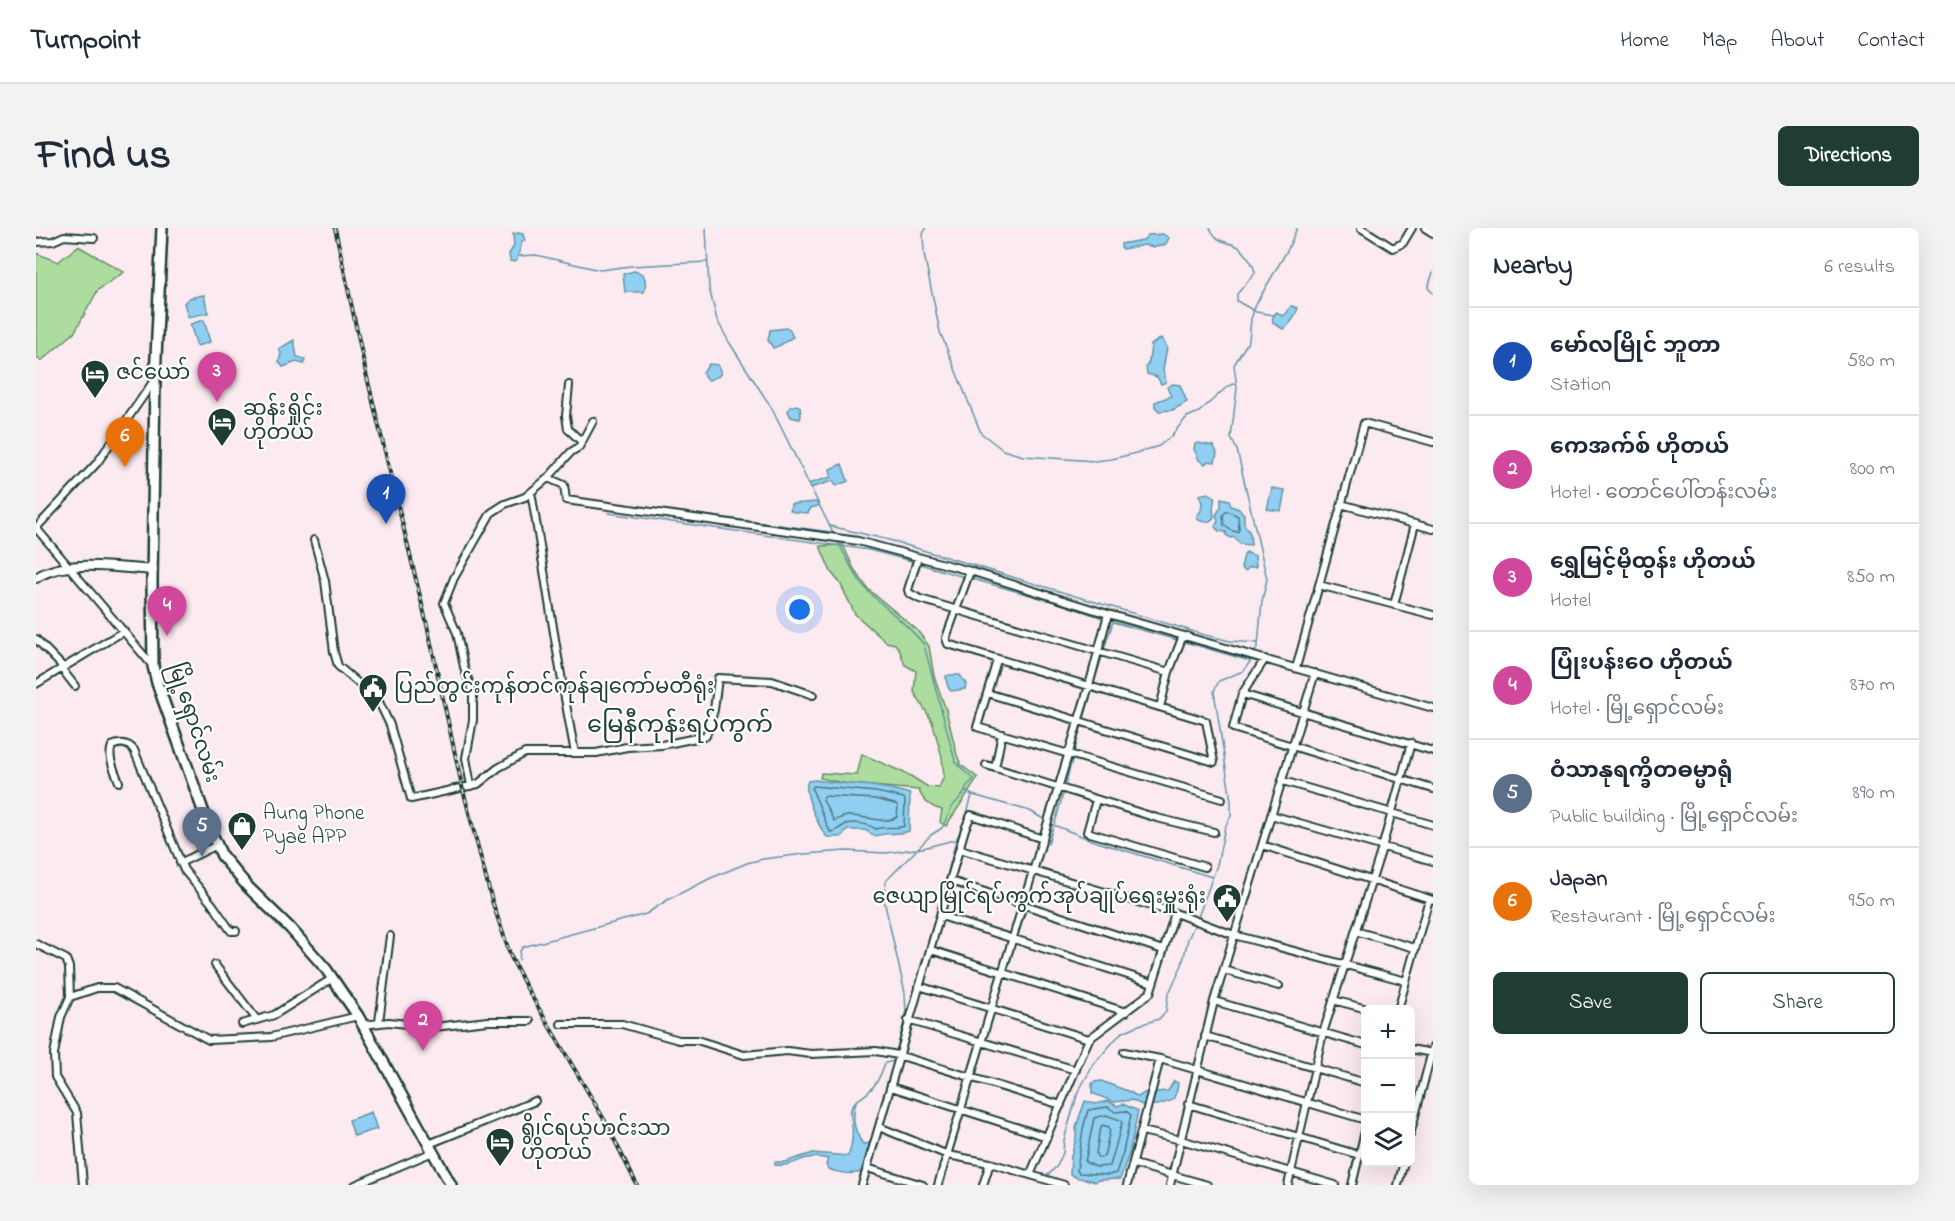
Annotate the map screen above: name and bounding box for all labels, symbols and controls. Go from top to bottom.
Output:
text: Turnpoint [30,21,141,62]
text: Home [1620,26,1669,56]
text: Map [1702,26,1737,56]
text: About [1770,26,1824,56]
text: Contact [1857,26,1925,56]
text: Find us [36,126,171,187]
button: Directions [1778,126,1919,186]
text: Nearby [1493,248,1572,286]
text: 6 results [1824,253,1895,282]
text: မော်လမြိုင် ဘူတာ [1550,331,1721,363]
text: 1 [1509,347,1516,376]
text: 580 m [1847,347,1895,376]
pin: 3 [198,352,237,402]
place label: ဇင်ယော် [116,356,190,389]
hotel icon: ဇင်ယော် [79,358,111,400]
text: Station [1550,371,1611,400]
place label: ဆန်းရှိုင်း ဟိုတယ် [243,392,323,449]
hotel icon: ဆန်းရှိုင်း ဟိုတယ် [206,406,238,448]
pin: 6 [106,418,145,467]
text: ကေအက်စ် ဟိုတယ် [1550,432,1729,464]
text: 2 [1508,455,1517,484]
text: 800 m [1850,455,1895,484]
pin: 1 [366,474,406,524]
text: Hotel · တောင်ပေါ်တန်းလမ်း [1550,479,1777,508]
text: ရွှေမြင့်မိုထွန်း ဟိုတယ် [1550,547,1756,579]
text: 3 [1508,563,1517,592]
text: 850 m [1847,563,1895,592]
pin: 4 [148,586,186,636]
text: Hotel [1550,587,1591,616]
your location [785,595,814,624]
text: ပြုံးပန်းဝေ ဟိုတယ် [1550,648,1733,680]
street label: မြို့ရှောင်လမ်း [160,658,229,787]
place label: ပြည်တွင်းကုန်တင်ကုန်ချကော်မတီရုံး [394,670,714,704]
text: 4 [1508,671,1517,700]
text: 870 m [1850,671,1895,700]
public building icon: ပြည်တွင်းကုန်တင်ကုန်ချကော်မတီရုံး [357,672,389,714]
text: Hotel · မြို့ရှောင်လမ်း [1550,695,1724,724]
district label: မြေနီကုန်းရပ်ကွက် [587,708,773,744]
text: ဝံသာနုရက္ခိတဓမ္မာရုံ [1550,756,1733,788]
text: 5 [1507,779,1518,808]
text: 890 m [1852,779,1895,808]
place label: Aung Phone Pyae APP [263,799,365,855]
text: Public building · မြို့ရှောင်လမ်း [1550,803,1798,832]
pin: 5 [182,808,222,857]
shop icon: Aung Phone Pyae APP [226,810,258,852]
text: Japan [1550,864,1607,896]
place label: ဇေယျာမြိုင်ရပ်ကွက်အုပ်ချုပ်ရေးမှူးရုံး [872,880,1206,914]
public building icon: ဇေယျာမြိုင်ရပ်ကွက်အုပ်ချုပ်ရေးမှူးရုံး [1211,882,1243,924]
text: 6 [1508,887,1517,916]
text: 950 m [1848,887,1895,916]
text: Restaurant · မြို့ရှောင်လမ်း [1550,903,1775,932]
button: Save [1493,972,1688,1034]
button: Share [1700,972,1895,1034]
pin: 2 [404,1002,442,1051]
map controls [1361,1005,1415,1167]
button: + [1361,1005,1415,1059]
button: − [1361,1059,1415,1113]
place label: ရွိုင်ရယ်ဟင်းသာ ဟိုတယ် [521,1112,670,1169]
button: layers [1361,1113,1415,1167]
hotel icon: ရွိုင်ရယ်ဟင်းသာ ဟိုတယ် [484,1126,516,1168]

